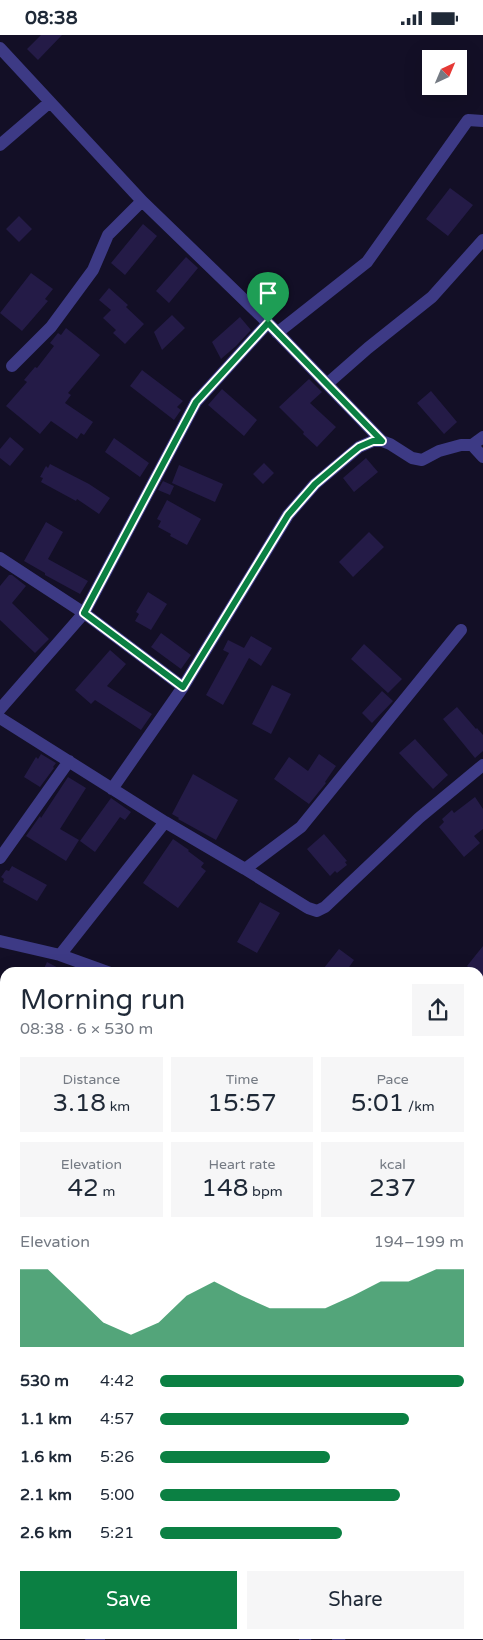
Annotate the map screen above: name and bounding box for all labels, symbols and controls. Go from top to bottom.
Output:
text: 08:38 [25,7,78,29]
north arrow [422,50,468,95]
map controls [422,50,467,95]
pin [247,272,289,323]
icon: arrive [254,279,282,307]
text: Morning run [20,983,185,1017]
button: share [412,984,464,1036]
text: 08:38 · 6 × 530 m [20,1019,153,1039]
text: Distance [63,1071,120,1088]
text: Time [226,1071,258,1088]
text: Pace [377,1071,409,1088]
text: 3.18 [52,1088,106,1118]
text: 15:57 [207,1088,277,1118]
text: 5:01 [351,1088,404,1118]
text: km [106,1098,130,1115]
text: /km [404,1098,435,1115]
text: Elevation [61,1156,122,1173]
text: Heart rate [209,1156,275,1173]
text: kcal [380,1156,406,1173]
text: 42 [67,1173,99,1203]
text: 148 [201,1173,248,1203]
text: 237 [369,1173,416,1203]
text: m [99,1183,115,1200]
text: bpm [248,1183,283,1200]
text: Elevation [20,1232,90,1252]
text: 194–199 m [374,1232,464,1252]
text: 530 m [20,1371,69,1391]
text: 4:42 [100,1371,134,1391]
text: 1.1 km [20,1409,72,1429]
text: 4:57 [100,1409,134,1429]
text: 1.6 km [20,1447,72,1467]
text: 5:26 [100,1447,134,1467]
text: 2.1 km [20,1485,72,1505]
text: 5:00 [100,1485,134,1505]
text: 2.6 km [20,1523,72,1543]
text: 5:21 [100,1523,134,1543]
button: Save [20,1571,237,1629]
button: Share [247,1571,464,1629]

